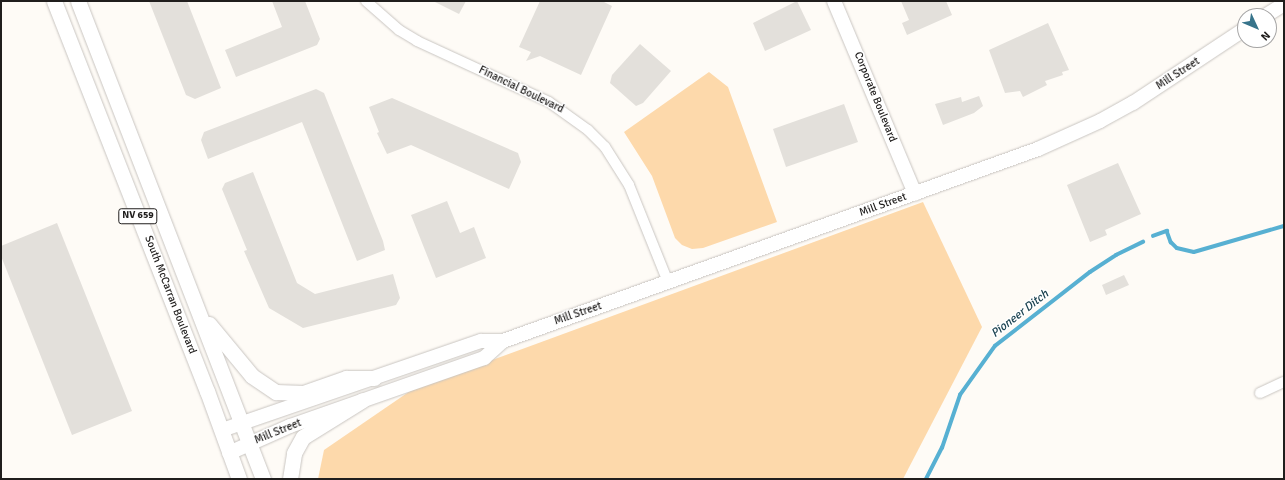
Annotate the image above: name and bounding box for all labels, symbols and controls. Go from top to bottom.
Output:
north arrow [1237,8,1277,48]
text: N [1258,29,1273,43]
street label: Corporate Boulevard [851,50,899,144]
street label: Mill Street [1154,55,1202,93]
street label: Financial Boulevard [476,64,566,116]
street label: Mill Street [858,190,908,220]
road number: NV 659 [118,208,158,224]
street label: South McCarran Boulevard [141,234,199,356]
water label: Pioneer Ditch [988,287,1052,341]
street label: Mill Street [553,300,603,328]
street label: Mill Street [253,417,303,447]

